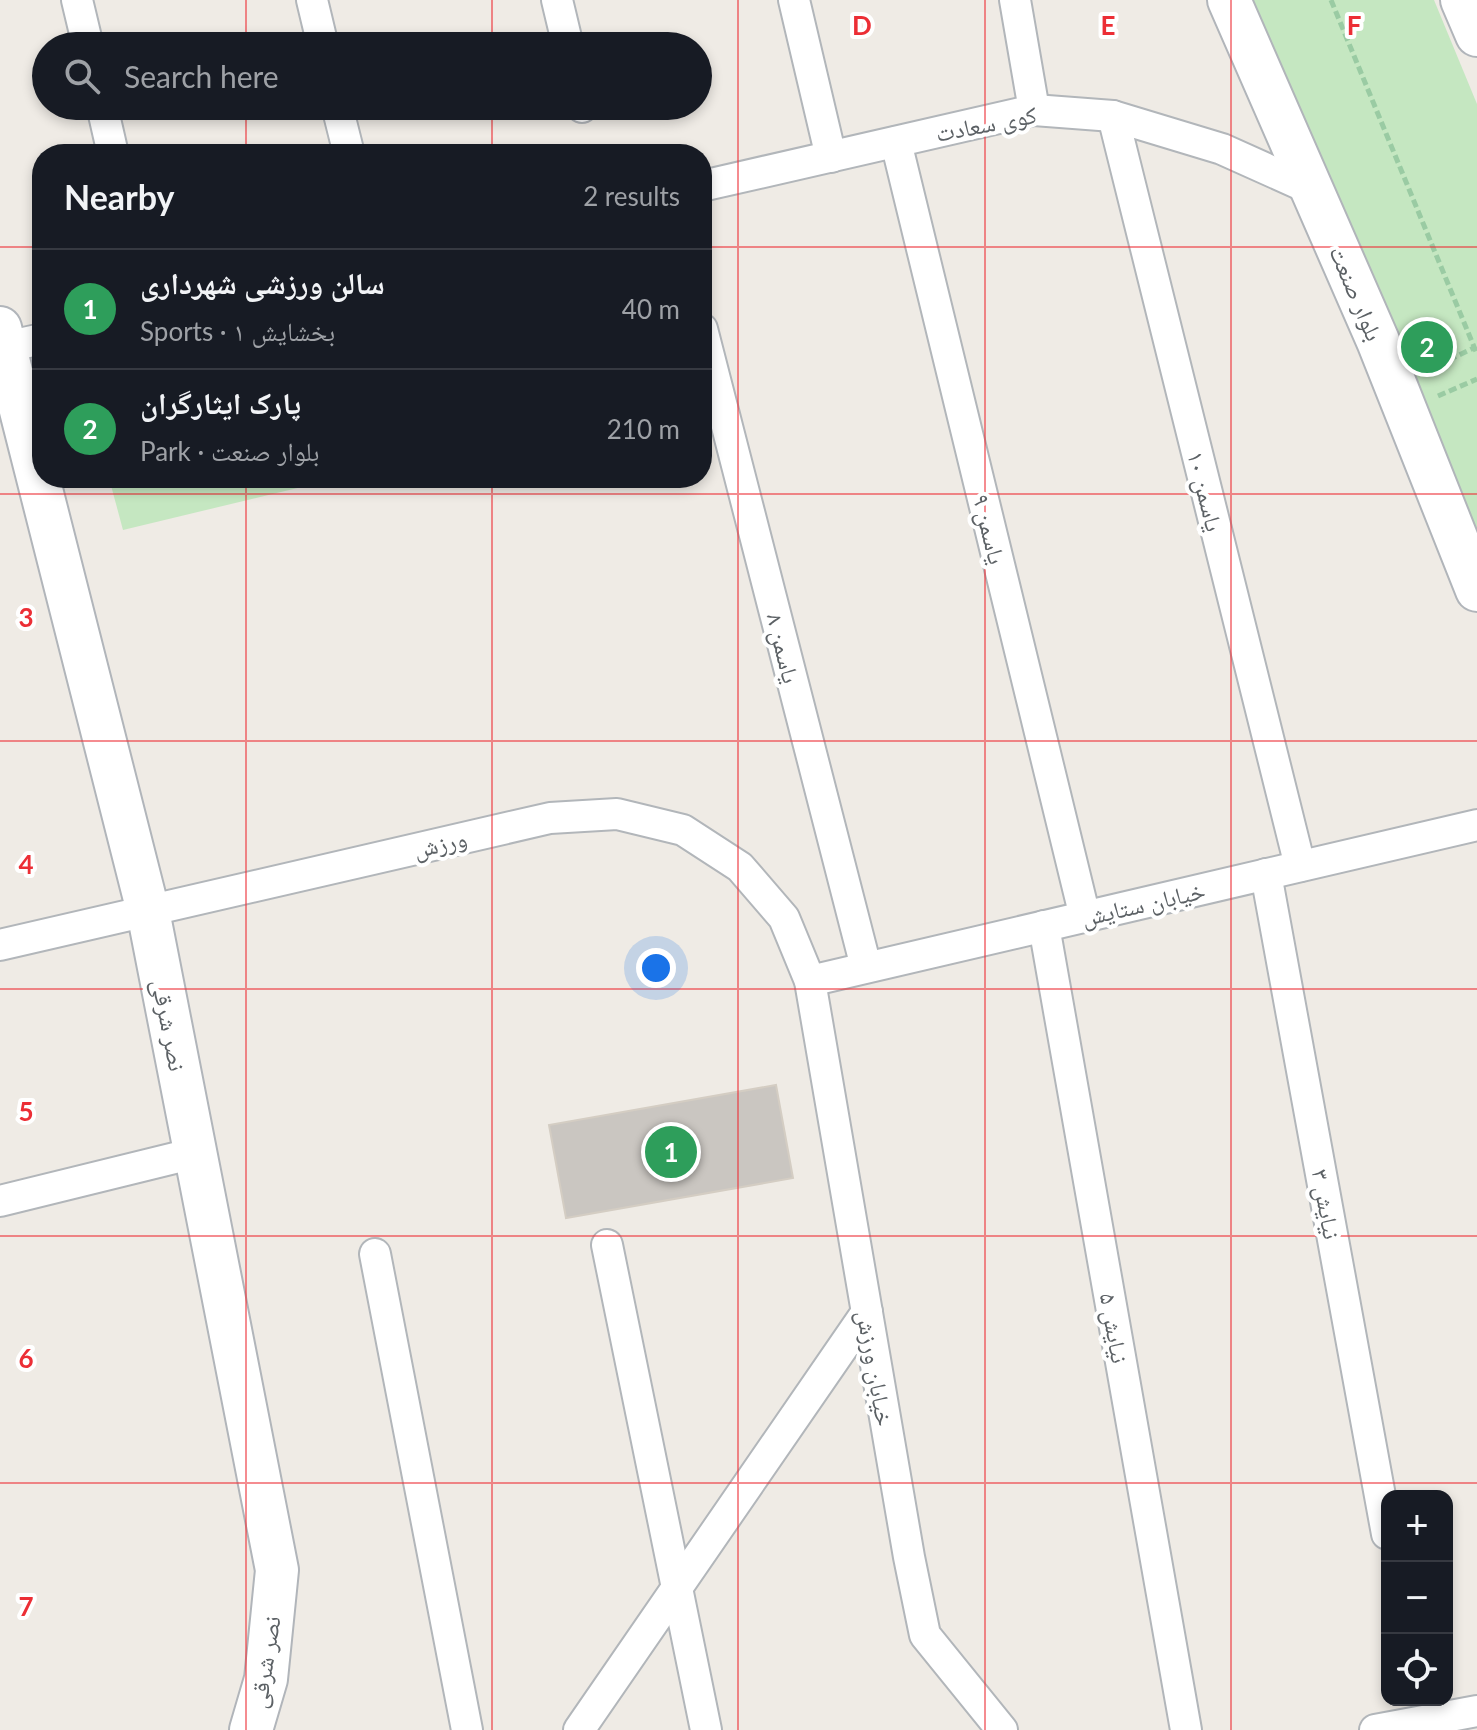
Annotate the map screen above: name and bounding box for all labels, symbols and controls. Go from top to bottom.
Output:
text: D [852,9,872,41]
text: E [1101,9,1115,41]
text: F [1347,9,1361,41]
search box [32,32,712,120]
icon: search [60,54,104,98]
text: Search here [124,58,279,94]
street label: کوی سعادت [933,99,1039,148]
text: Nearby [64,176,175,217]
text: 2 results [583,180,680,212]
street label: بلوار صنعت [1323,241,1390,345]
text: سالن ورزشی شهرداری [140,264,385,300]
text: 1 [82,293,98,325]
text: 40 m [622,293,680,325]
text: Sports · بخشایش ۱ [140,315,335,347]
pin: 2 [1401,317,1453,377]
text: پارک ایثارگران [140,384,301,420]
text: 2 [82,413,98,445]
text: 210 m [607,413,680,445]
text: Park · بلوار صنعت [140,435,319,467]
street label: یاسمن ۱۰ [1181,448,1230,534]
street label: یاسمن ۹ [966,491,1013,567]
text: 3 [18,601,34,633]
street label: یاسمن ۸ [760,610,807,686]
street label: ورزش [410,823,470,864]
text: 4 [18,848,34,880]
street label: خیابان ستایش [1078,875,1208,932]
your location [636,948,676,988]
street label: نصر شرقی [146,977,193,1074]
text: 5 [18,1095,34,1127]
pin: 1 [645,1122,697,1182]
street label: نیایش ۳ [1306,1167,1347,1242]
street label: نیایش ۵ [1094,1291,1135,1366]
street label: خیابان ورزش [851,1308,900,1428]
text: 6 [18,1342,34,1374]
map controls [1381,1490,1453,1706]
button: + [1381,1490,1453,1562]
button: − [1381,1562,1453,1634]
text: 7 [18,1590,34,1622]
street label: نصر شرقی [242,1614,287,1710]
button: locate [1381,1634,1453,1706]

